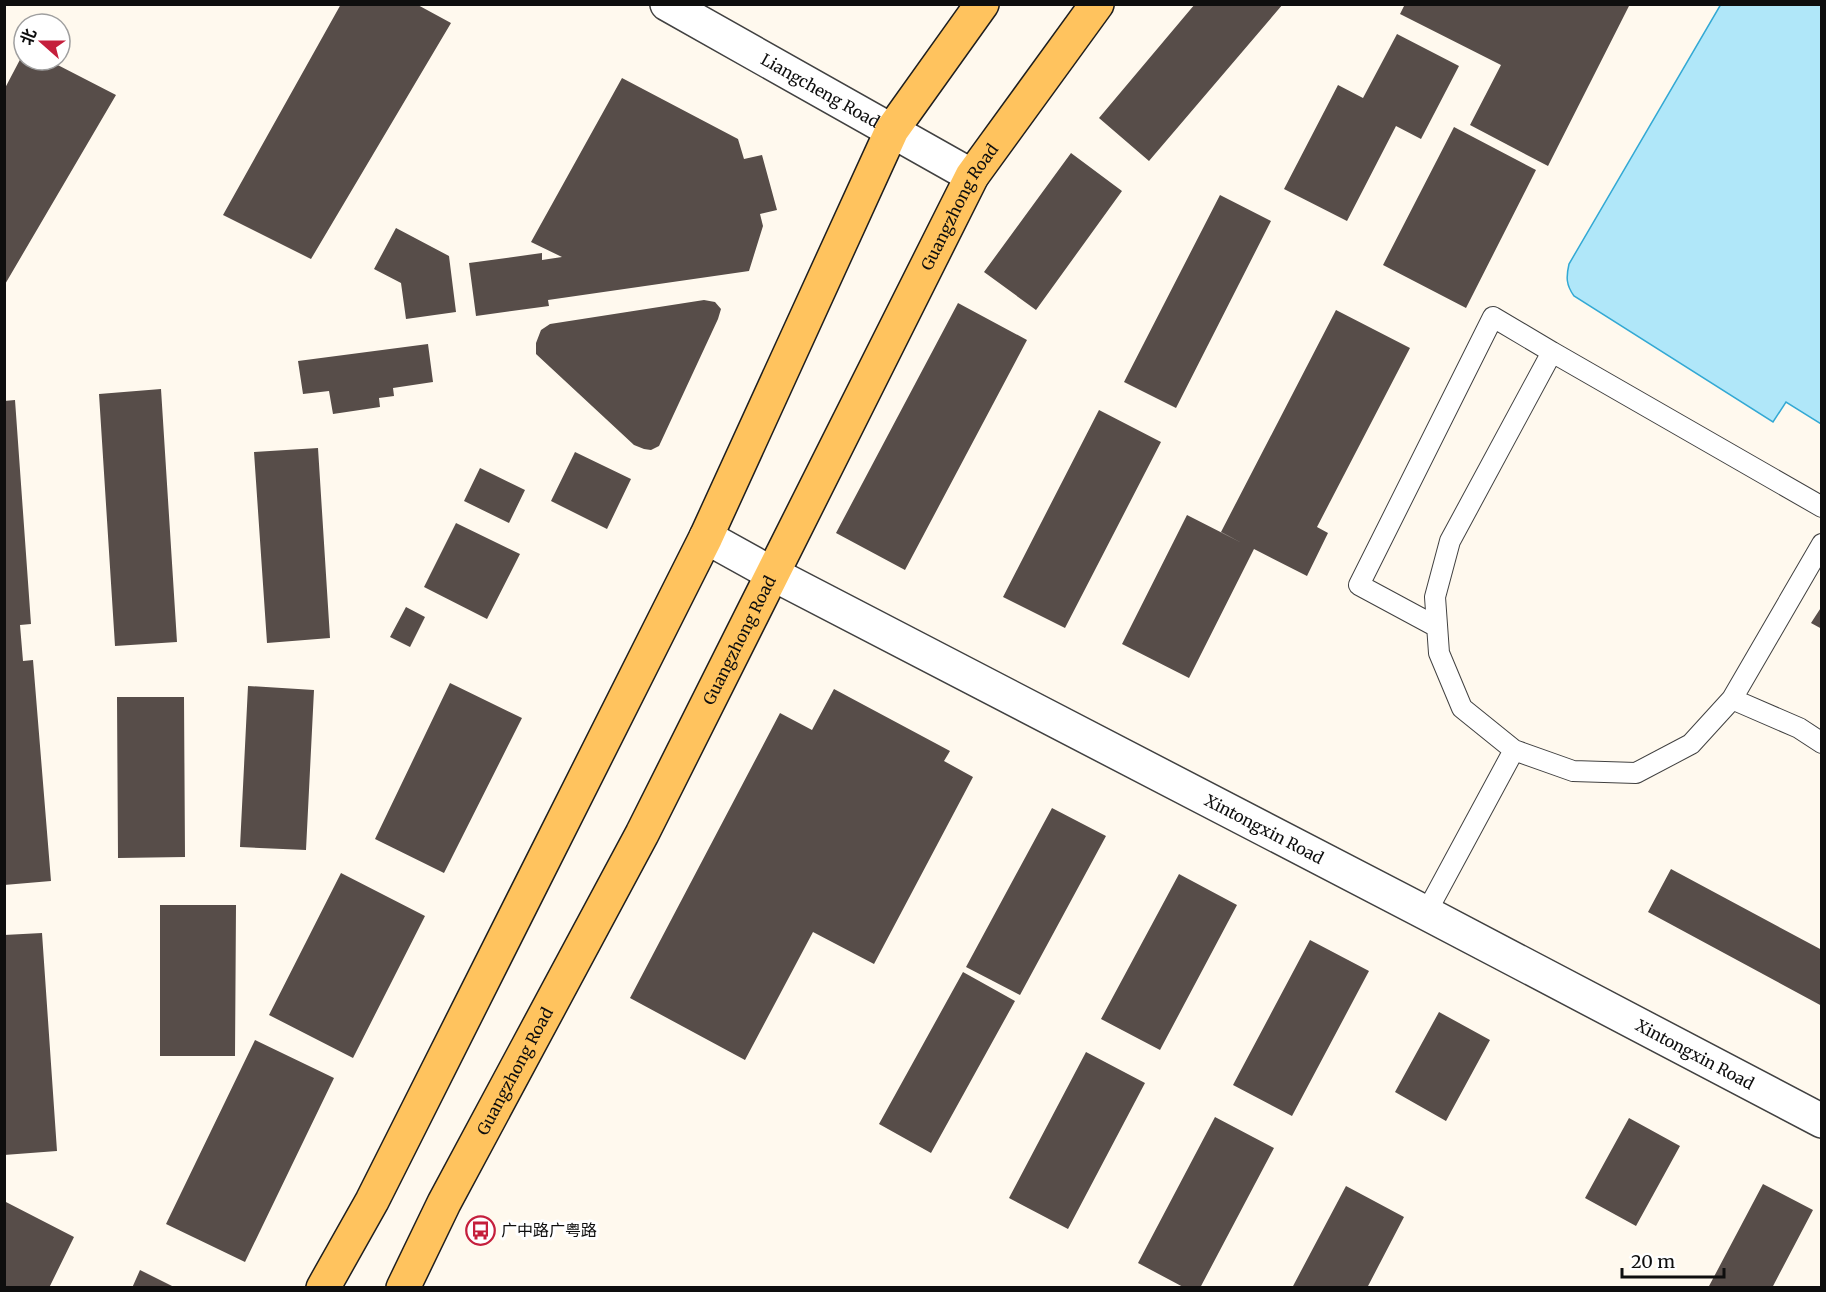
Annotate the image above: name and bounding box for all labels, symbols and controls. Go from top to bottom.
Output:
north arrow [12,12,72,72]
text: 北 [16,26,40,48]
street label: Liangcheng Road [757,49,883,132]
street label: Guangzhong Road [916,139,1002,274]
street label: Guangzhong Road [699,572,780,708]
street label: Xintongxin Road [1202,790,1327,868]
street label: Guangzhong Road [472,1004,557,1138]
street label: Xintongxin Road [1632,1015,1758,1094]
bus stop icon: 广中路广粤路 [464,1214,496,1246]
place label: 广中路广粤路 [501,1220,597,1240]
scale bar [1622,1241,1724,1279]
text: 20 m [1631,1250,1675,1273]

